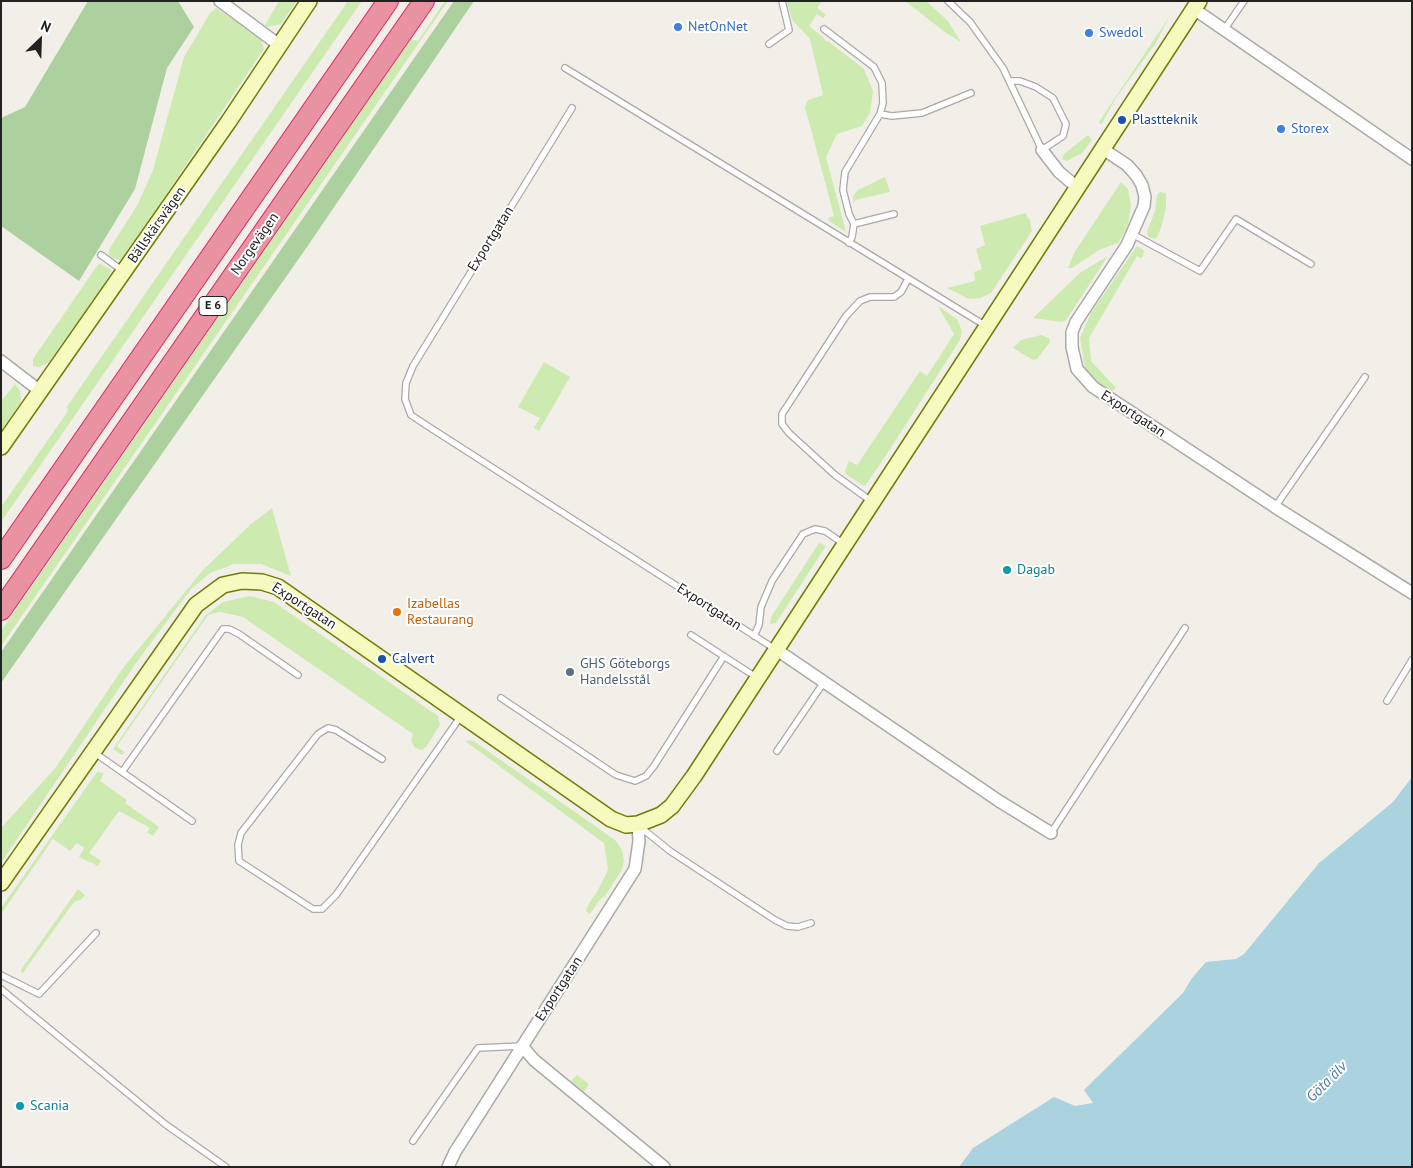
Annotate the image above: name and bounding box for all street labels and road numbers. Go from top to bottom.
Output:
street label: Bällskärsvägen [124,184,190,266]
street label: Exportgatan [464,203,518,275]
street label: Norgevägen [227,210,283,278]
road number: E 6 [199,296,227,316]
street label: Exportgatan [1098,387,1168,441]
street label: Exportgatan [269,579,339,633]
street label: Exportgatan [674,580,744,634]
street label: Exportgatan [532,954,586,1024]

